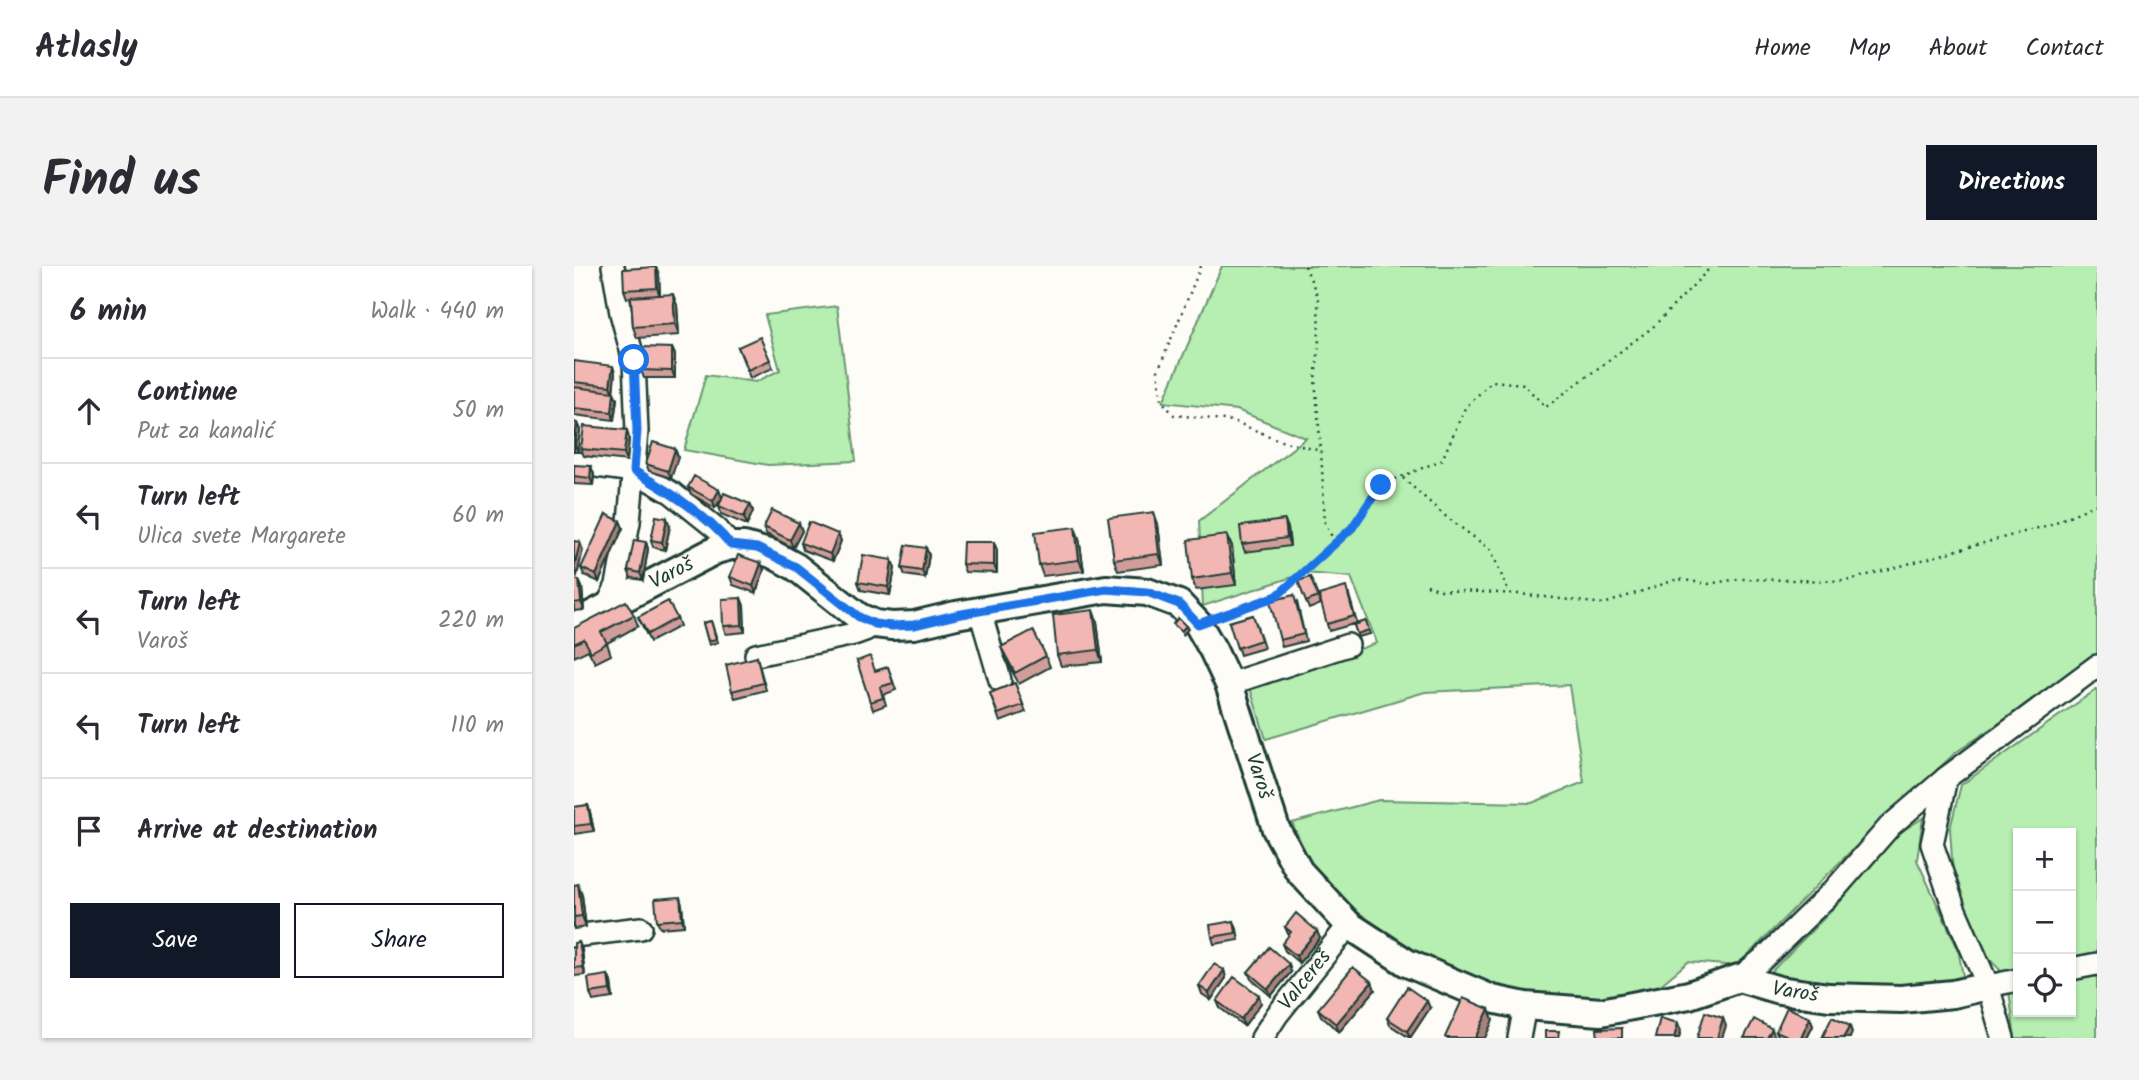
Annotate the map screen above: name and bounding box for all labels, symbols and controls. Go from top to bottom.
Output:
text: Atlasly [35,22,138,75]
text: Home [1754,29,1811,68]
text: Map [1849,29,1891,68]
text: About [1929,29,1987,68]
text: Contact [2025,29,2104,68]
text: Find us [42,143,200,221]
button: Directions [1926,145,2097,220]
text: 6 min [70,288,147,336]
text: Walk · 440 m [371,294,504,330]
route start [618,344,649,375]
text: Continue [137,372,238,414]
icon: ahead [70,392,108,430]
text: 50 m [453,393,504,429]
text: Put za kanalić [137,414,275,450]
route end [1365,469,1396,500]
text: Turn left [137,477,240,519]
icon: left [70,497,108,535]
text: 60 m [452,498,504,534]
text: Ulica svete Margarete [137,519,346,555]
street label: Varoš [643,547,701,599]
text: Turn left [137,582,240,624]
icon: left [70,602,108,640]
text: 220 m [438,603,504,639]
text: Varoš [137,624,188,660]
text: Turn left [137,705,240,747]
icon: left [70,707,108,745]
text: 110 m [451,708,504,744]
street label: Varoš [1236,749,1282,804]
text: Arrive at destination [137,810,377,852]
icon: arrive [70,812,108,850]
map controls [2013,828,2076,1017]
button: + [2013,828,2076,891]
button: − [2013,891,2076,954]
button: Save [70,903,280,978]
button: Share [294,903,504,978]
street label: Valcereš [1270,942,1340,1018]
button: locate [2013,954,2076,1017]
street label: Varoš [1768,972,1821,1012]

